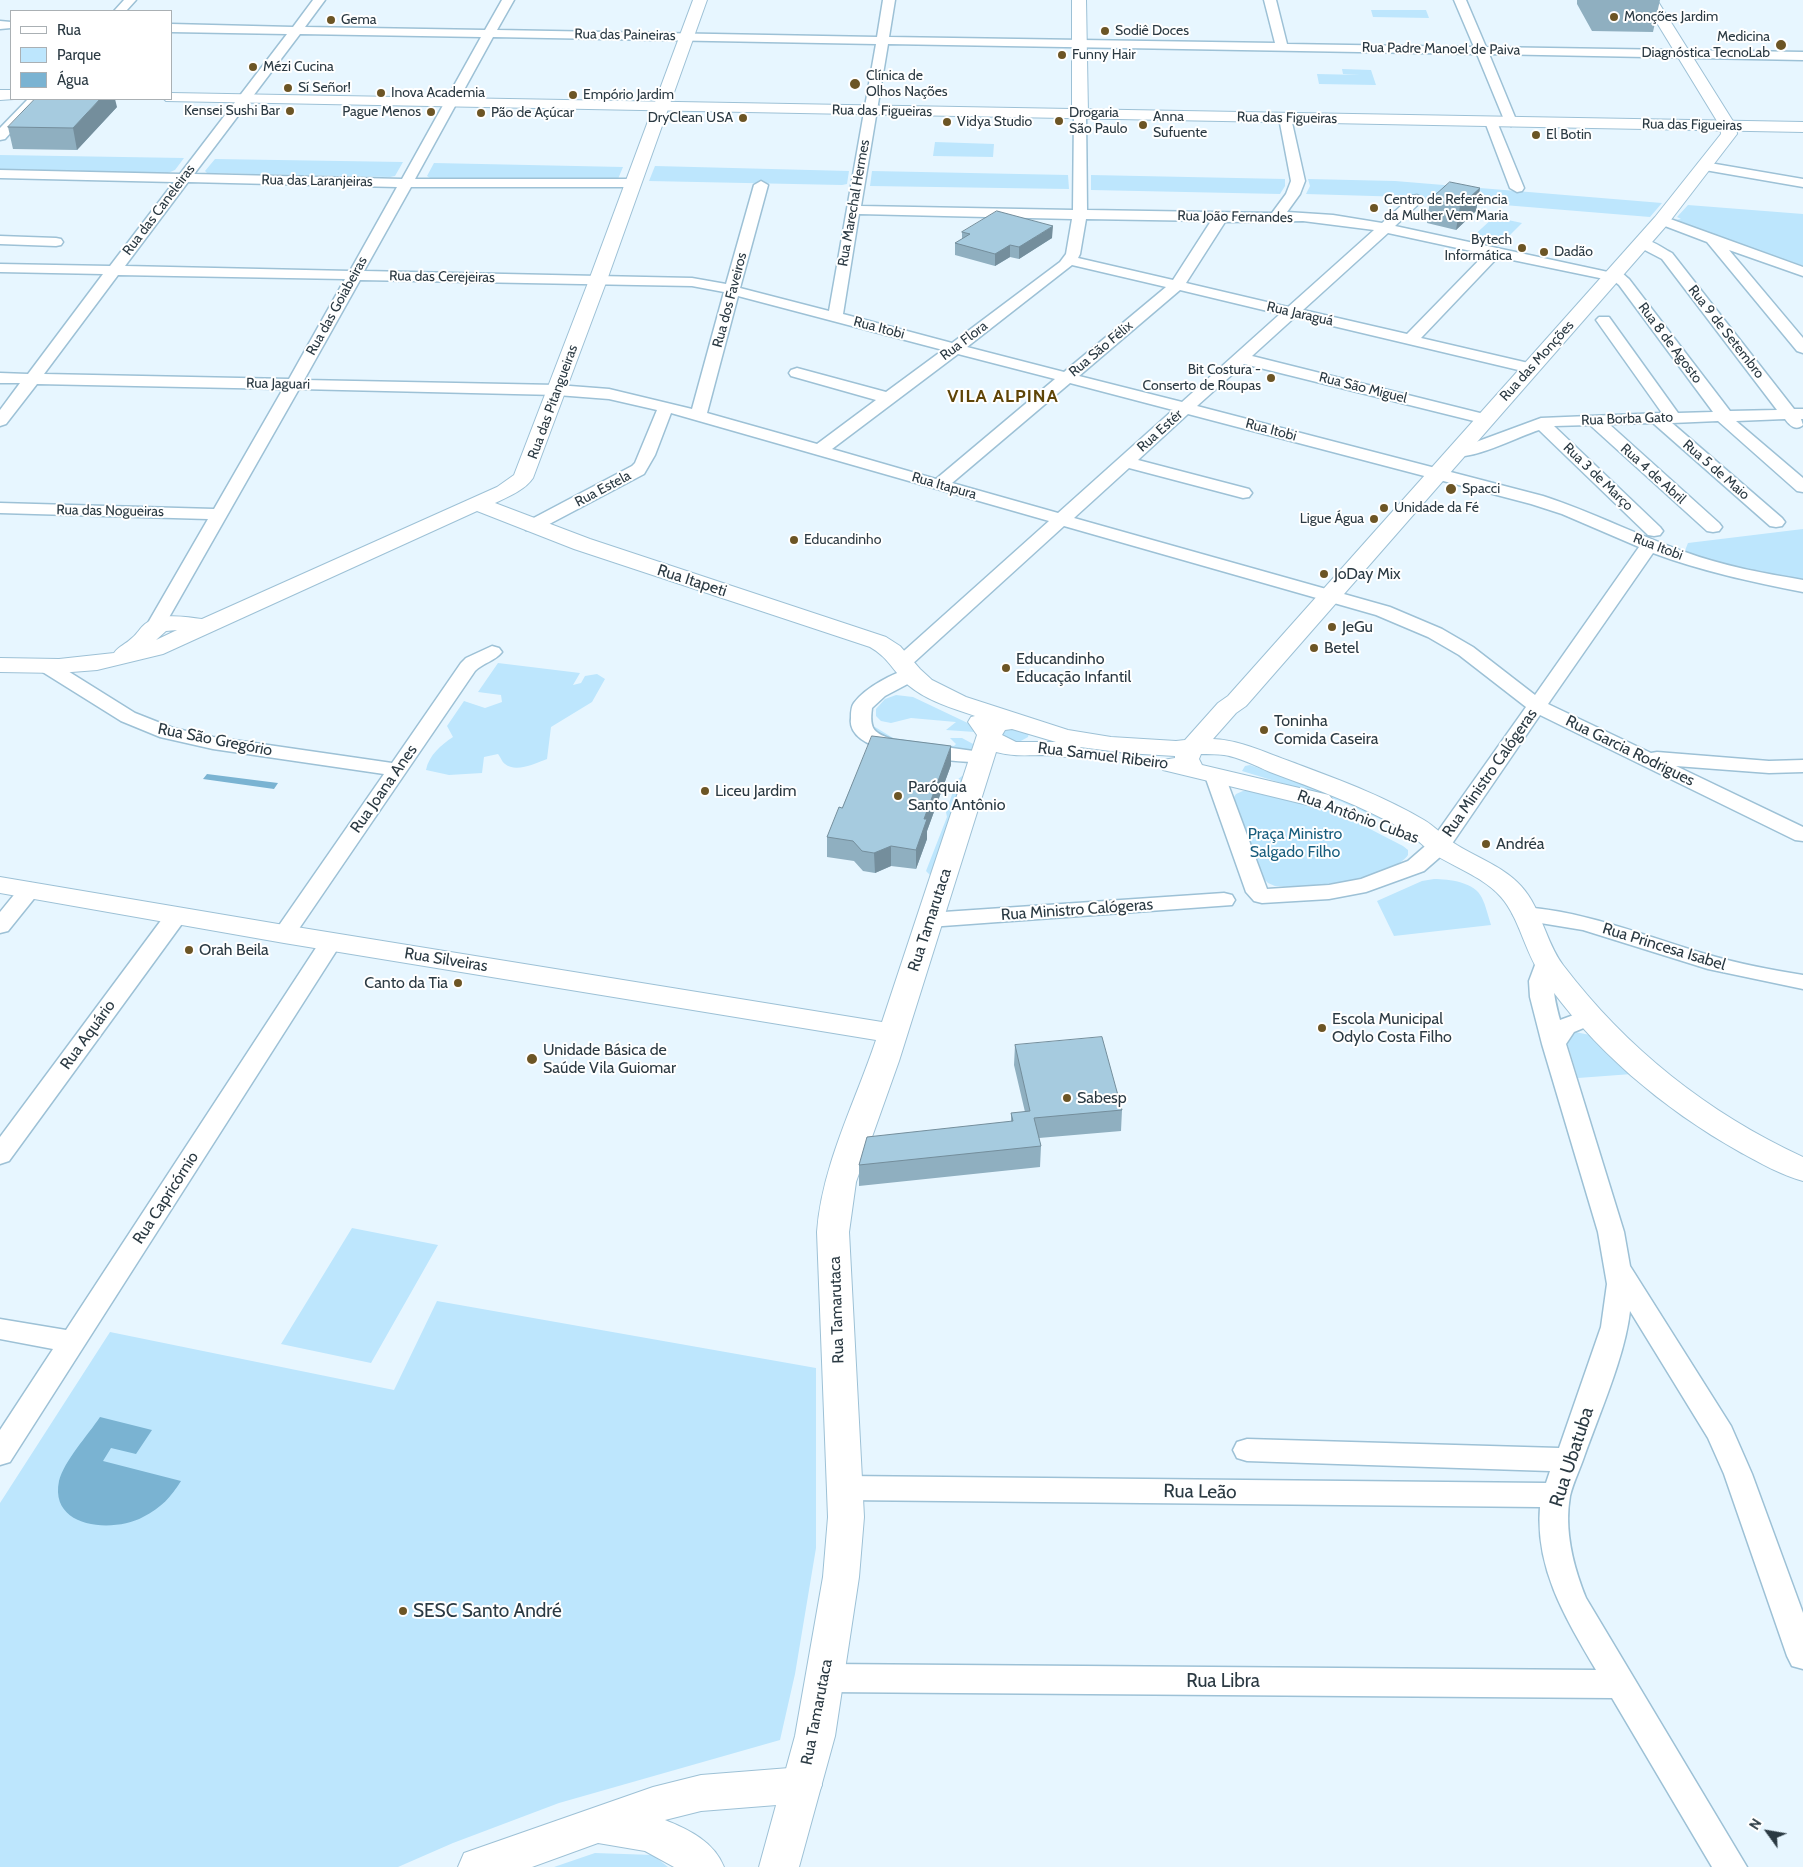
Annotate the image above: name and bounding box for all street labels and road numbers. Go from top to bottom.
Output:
street label: Rua das Paineiras [574,26,676,44]
street label: Rua Padre Manoel de Paiva [1362,39,1520,59]
street label: Rua das Figueiras [832,102,932,120]
street label: Rua das Figueiras [1237,109,1337,127]
street label: Rua das Figueiras [1642,116,1742,134]
street label: Rua Marechal Hermes [835,138,873,268]
street label: Rua das Caneleiras [119,161,199,259]
street label: Rua das Laranjeiras [261,172,373,190]
street label: Rua João Fernandes [1177,208,1293,226]
street label: Rua dos Faveiros [709,251,751,349]
street label: Rua das Goiabeiras [303,254,371,358]
street label: Rua das Cerejeiras [389,268,495,286]
street label: Rua 9 de Setembro [1684,282,1768,382]
street label: Rua Jaraguá [1265,298,1335,330]
street label: Rua 8 de Agosto [1634,299,1706,387]
street label: Rua Itobi [852,313,906,343]
street label: Rua São Félix [1066,317,1136,381]
street label: Rua das Monções [1496,317,1578,405]
street label: Rua Flora [937,318,991,364]
street label: Rua das Pitangueiras [525,343,581,461]
street label: Rua São Miguel [1317,369,1409,407]
street label: Rua Jaguari [246,375,310,393]
street label: Rua Estér [1134,406,1186,456]
street label: Rua Borba Gato [1581,409,1673,429]
street label: Rua Itobi [1244,415,1298,445]
street label: Rua 5 de Maio [1679,436,1753,504]
street label: Rua 3 de Março [1560,440,1636,514]
street label: Rua 4 de Abril [1617,440,1689,508]
street label: Rua Estela [572,467,634,511]
street label: Rua Itapura [910,469,978,503]
street label: Rua das Nogueiras [56,502,164,520]
street label: Rua Itobi [1631,530,1685,564]
street label: Rua Itapeti [655,561,729,601]
street label: Rua Ministro Calógeras [1438,705,1542,841]
street label: Rua Garcia Rodrigues [1562,711,1698,791]
street label: Rua São Gregório [156,719,274,761]
street label: Rua Samuel Ribeiro [1037,738,1169,774]
street label: Rua Joana Anes [347,741,421,837]
street label: Rua Antônio Cubas [1295,786,1421,848]
street label: Rua Tamarutaca [904,866,956,974]
street label: Rua Ministro Calógeras [1000,895,1154,925]
street label: Rua Princesa Isabel [1600,919,1728,975]
street label: Rua Silveiras [403,944,489,976]
street label: Rua Aquário [56,997,120,1073]
street label: Rua Capricórnio [129,1148,203,1248]
street label: Rua Tamarutaca [826,1256,848,1364]
street label: Rua Ubatuba [1545,1404,1599,1510]
street label: Rua Leão [1163,1480,1237,1504]
street label: Rua Tamarutaca [797,1657,837,1767]
street label: Rua Libra [1186,1670,1260,1692]

